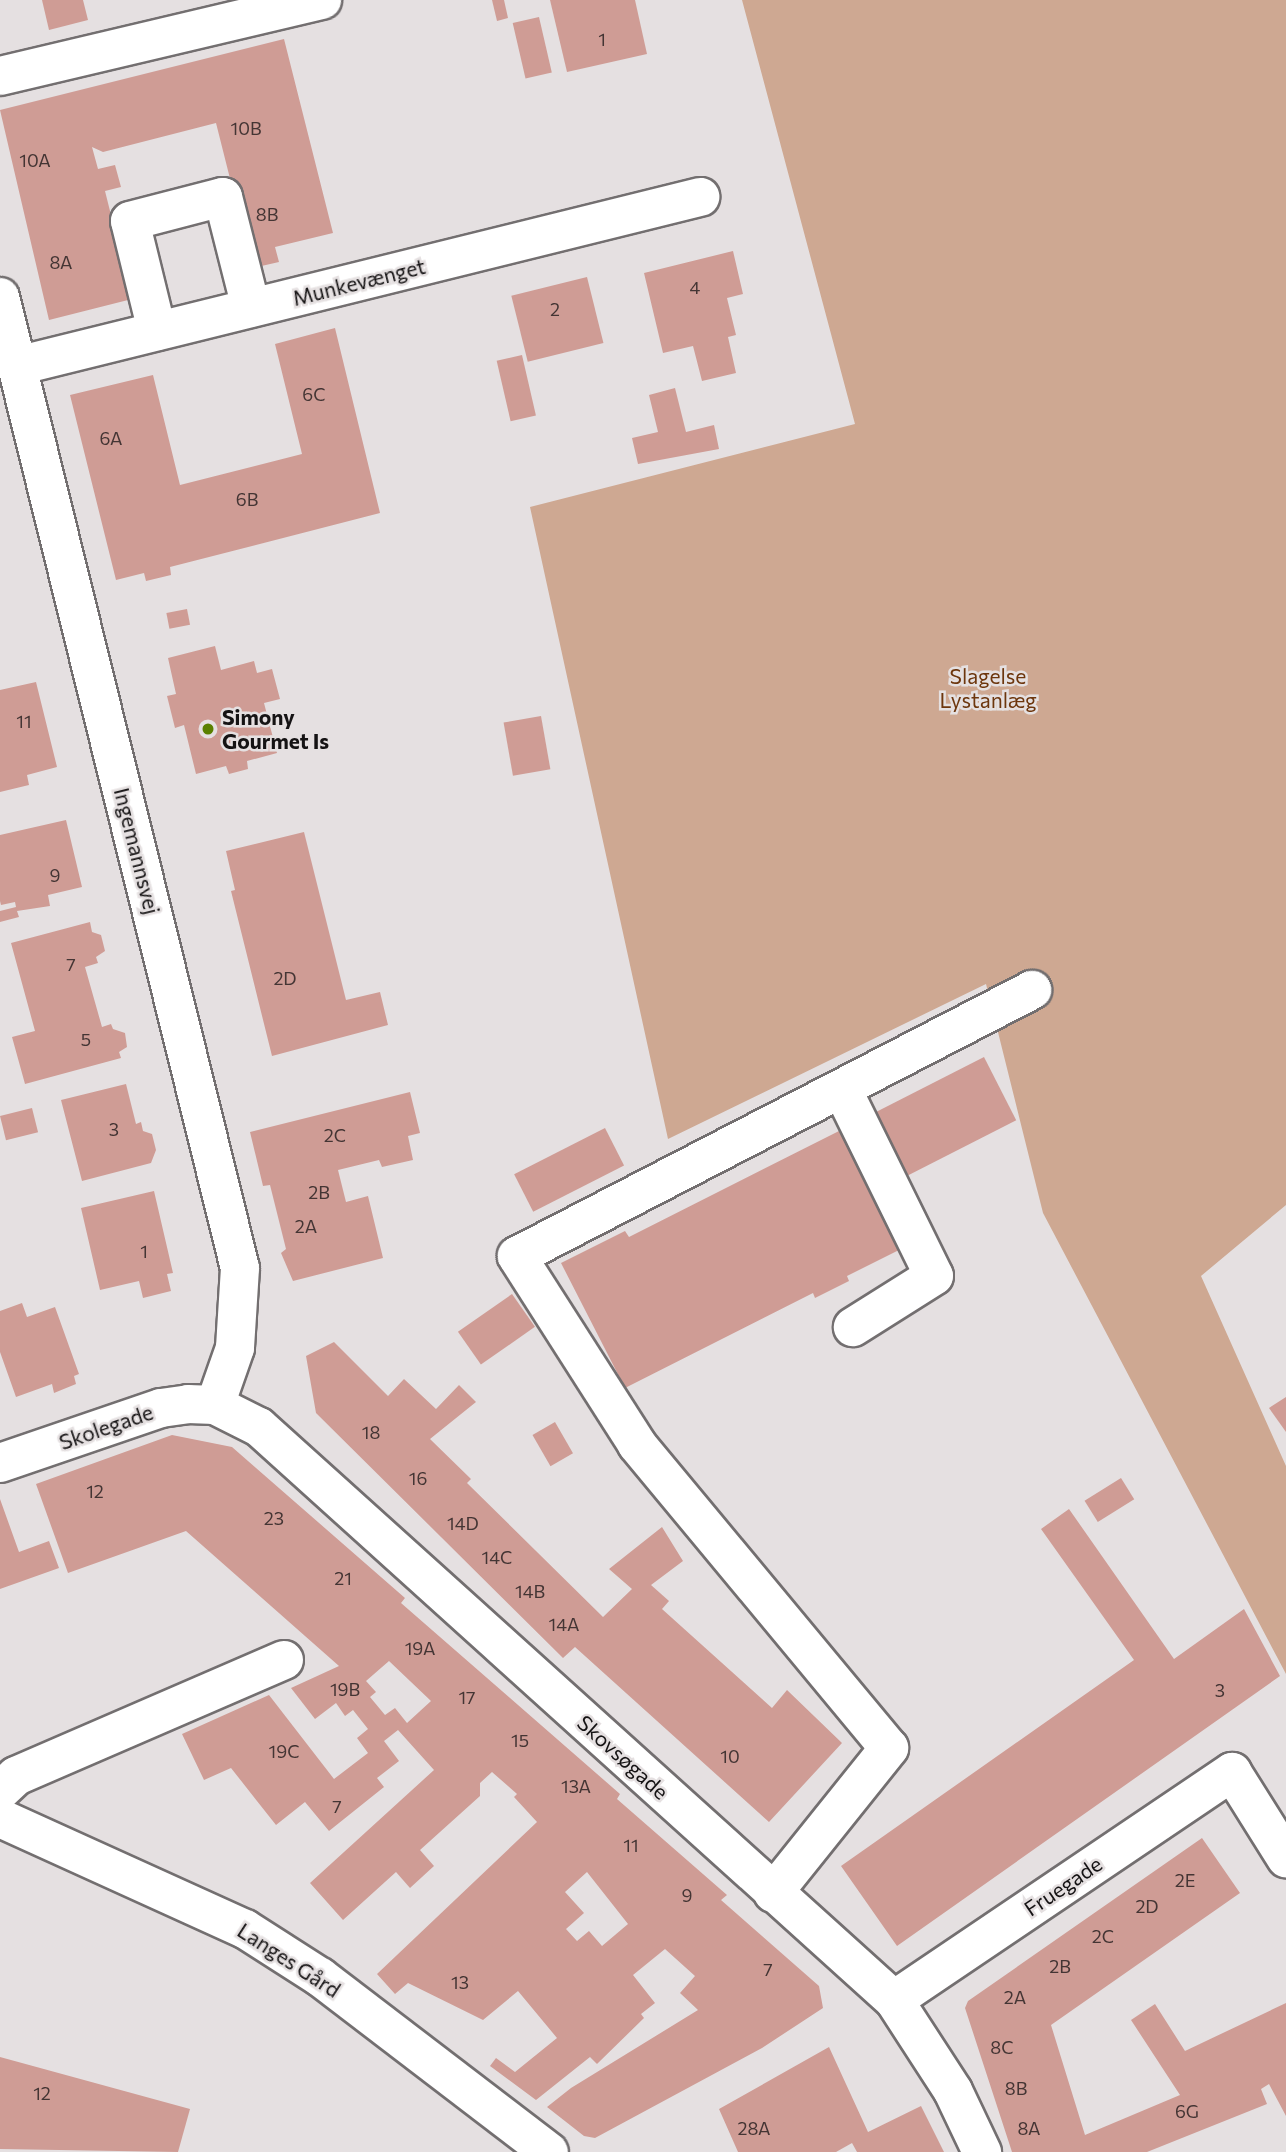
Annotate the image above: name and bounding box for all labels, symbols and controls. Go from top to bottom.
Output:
house number: 1 [598,28,606,50]
house number: 10B [230,117,262,139]
house number: 10A [19,149,51,171]
house number: 8B [256,203,278,225]
house number: 8A [50,251,72,273]
street label: Munkevænget [290,253,428,311]
house number: 4 [690,276,700,298]
house number: 2 [550,298,560,320]
house number: 6C [302,383,326,405]
house number: 6A [100,427,122,449]
house number: 6B [236,488,258,510]
park label: Slagelse Lystanlæg [939,663,1037,713]
place label: Simony Gourmet Is [222,704,329,754]
house number: 11 [16,710,32,732]
marker: Simony Gourmet Is [200,721,216,737]
street label: Ingemannsvej [109,785,165,917]
house number: 9 [50,864,60,886]
house number: 7 [66,953,76,975]
house number: 2D [273,967,297,989]
house number: 5 [81,1028,91,1050]
house number: 3 [109,1118,119,1140]
house number: 2C [324,1124,346,1146]
house number: 2B [308,1181,330,1203]
house number: 2A [295,1215,317,1237]
house number: 1 [140,1240,148,1262]
street label: Skolegade [56,1399,156,1455]
house number: 18 [362,1421,380,1443]
house number: 16 [409,1467,427,1489]
house number: 12 [86,1480,104,1502]
house number: 23 [264,1507,284,1529]
house number: 14D [447,1512,479,1534]
house number: 14C [482,1546,512,1568]
house number: 21 [334,1567,352,1589]
house number: 14B [515,1580,545,1602]
house number: 14A [549,1613,579,1635]
house number: 19A [405,1637,435,1659]
house number: 19B [330,1678,360,1700]
house number: 3 [1215,1679,1225,1701]
house number: 17 [458,1686,476,1708]
street label: Skovsøgade [572,1710,674,1804]
house number: 15 [511,1729,529,1751]
house number: 19C [269,1740,299,1762]
house number: 10 [720,1745,740,1767]
house number: 13A [561,1775,591,1797]
house number: 7 [332,1795,342,1817]
house number: 11 [623,1834,639,1856]
street label: Fruegade [1019,1851,1107,1921]
house number: 2E [1175,1869,1195,1891]
house number: 9 [682,1884,692,1906]
house number: 2D [1135,1895,1159,1917]
street label: Langes Gård [233,1917,345,2003]
house number: 2C [1092,1925,1114,1947]
house number: 2B [1049,1955,1071,1977]
house number: 7 [763,1958,773,1980]
house number: 13 [451,1971,469,1993]
house number: 2A [1004,1986,1026,2008]
house number: 8C [990,2036,1014,2058]
house number: 8B [1005,2077,1027,2099]
house number: 12 [33,2082,51,2104]
house number: 6G [1175,2100,1199,2122]
house number: 28A [738,2117,770,2139]
house number: 8A [1018,2117,1040,2139]

